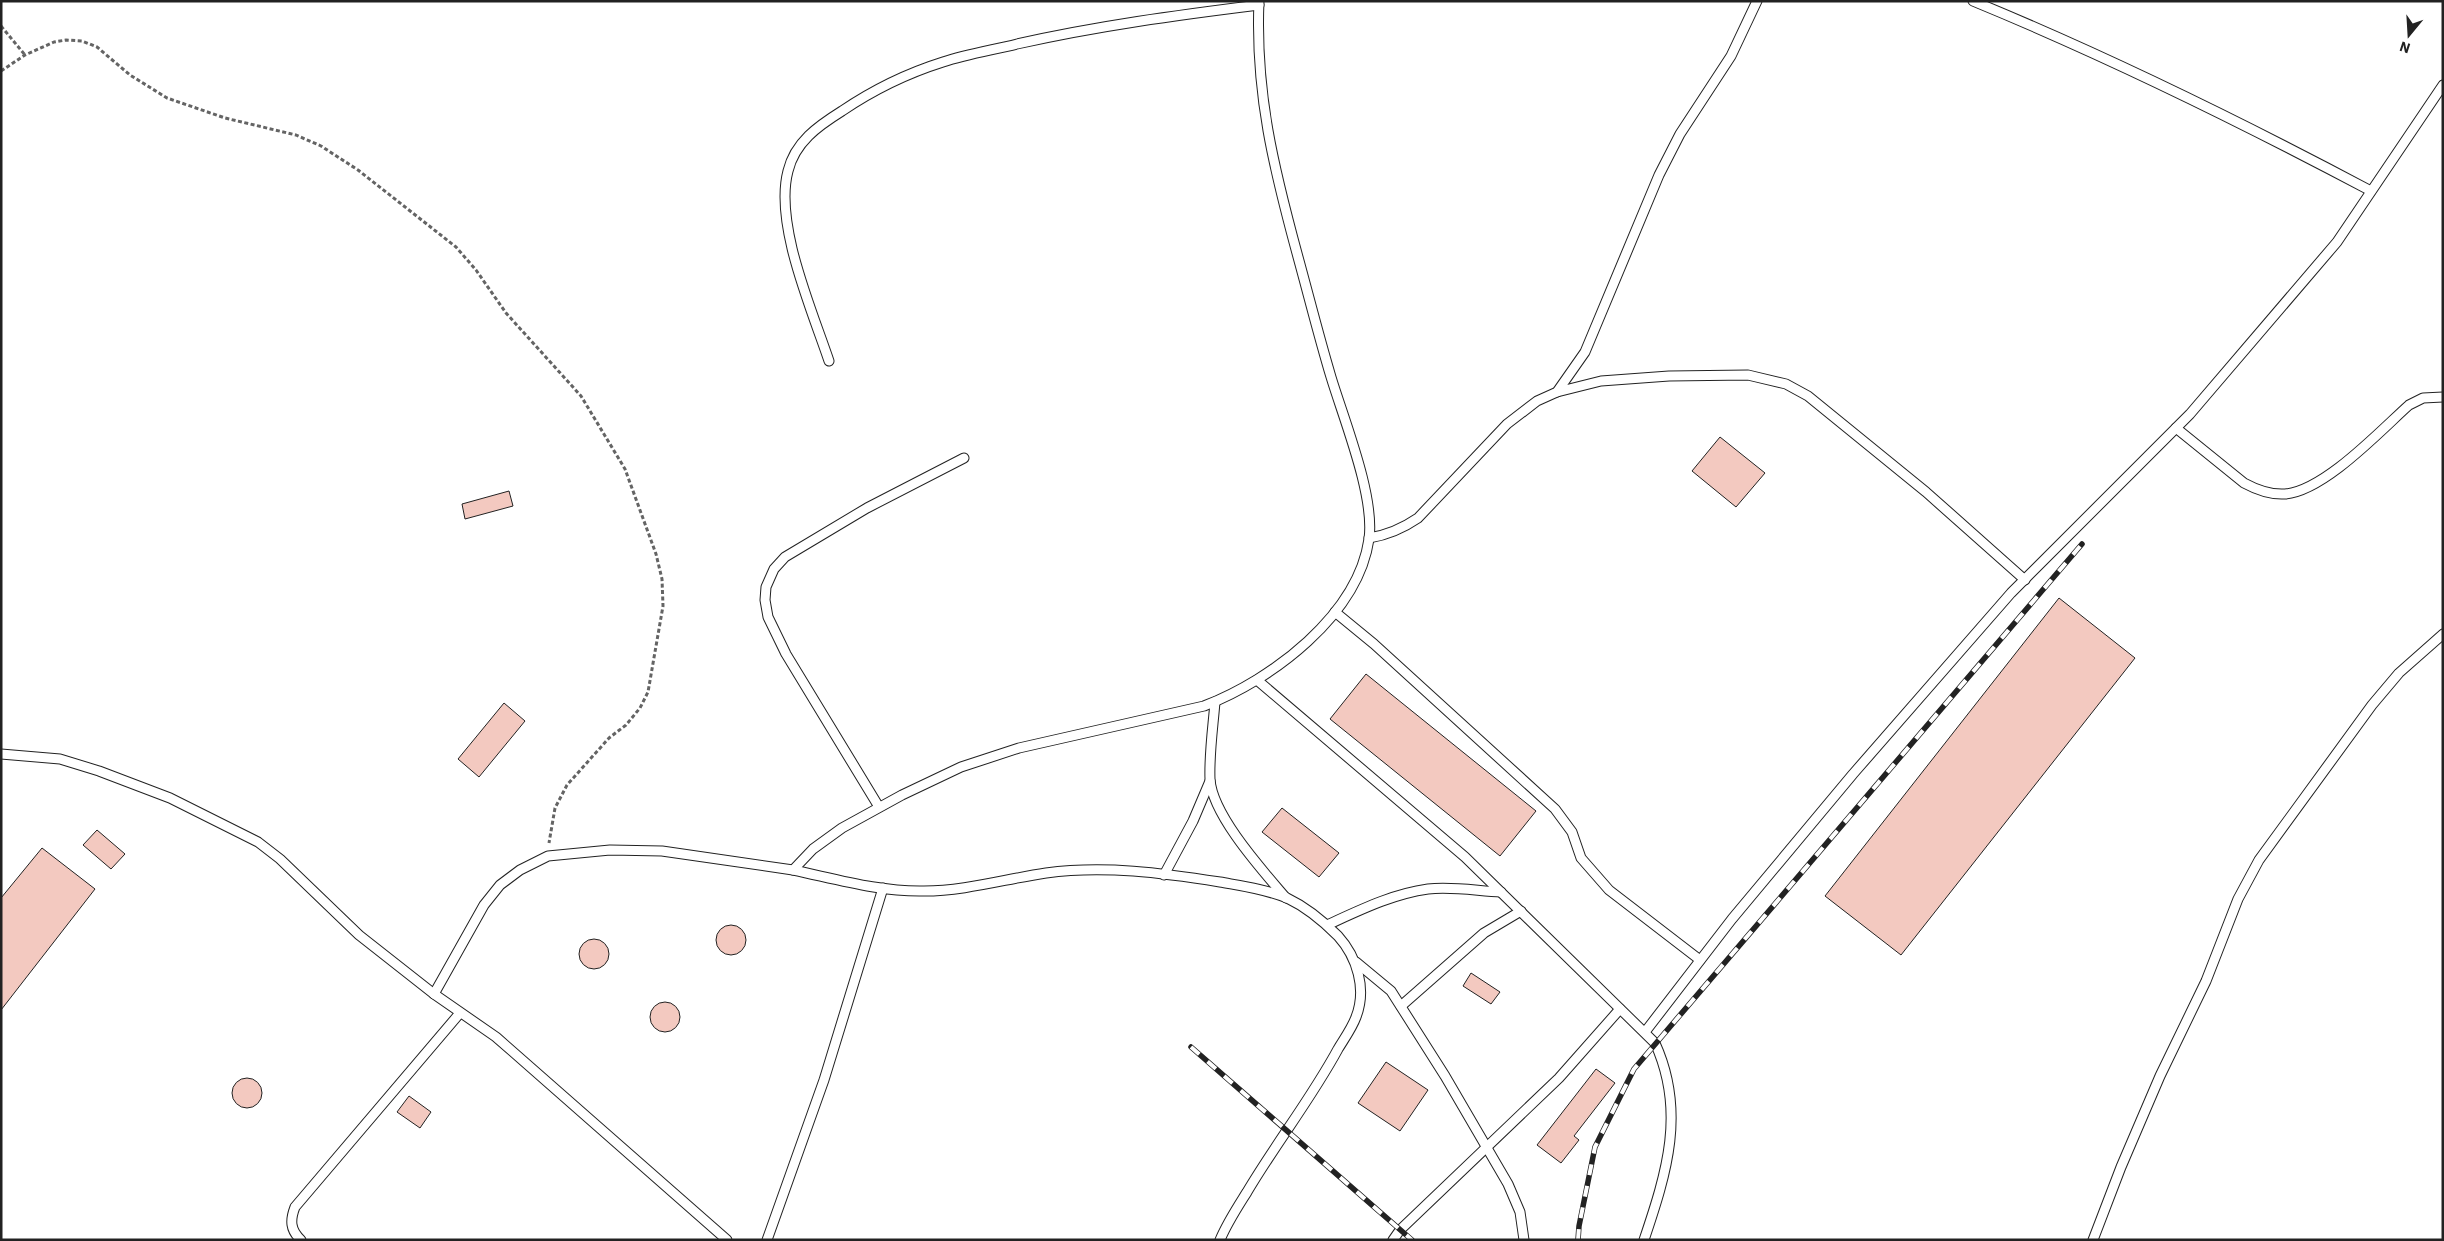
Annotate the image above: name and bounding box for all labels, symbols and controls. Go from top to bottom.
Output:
north arrow [2384,10,2434,60]
text: N [2397,37,2413,57]

